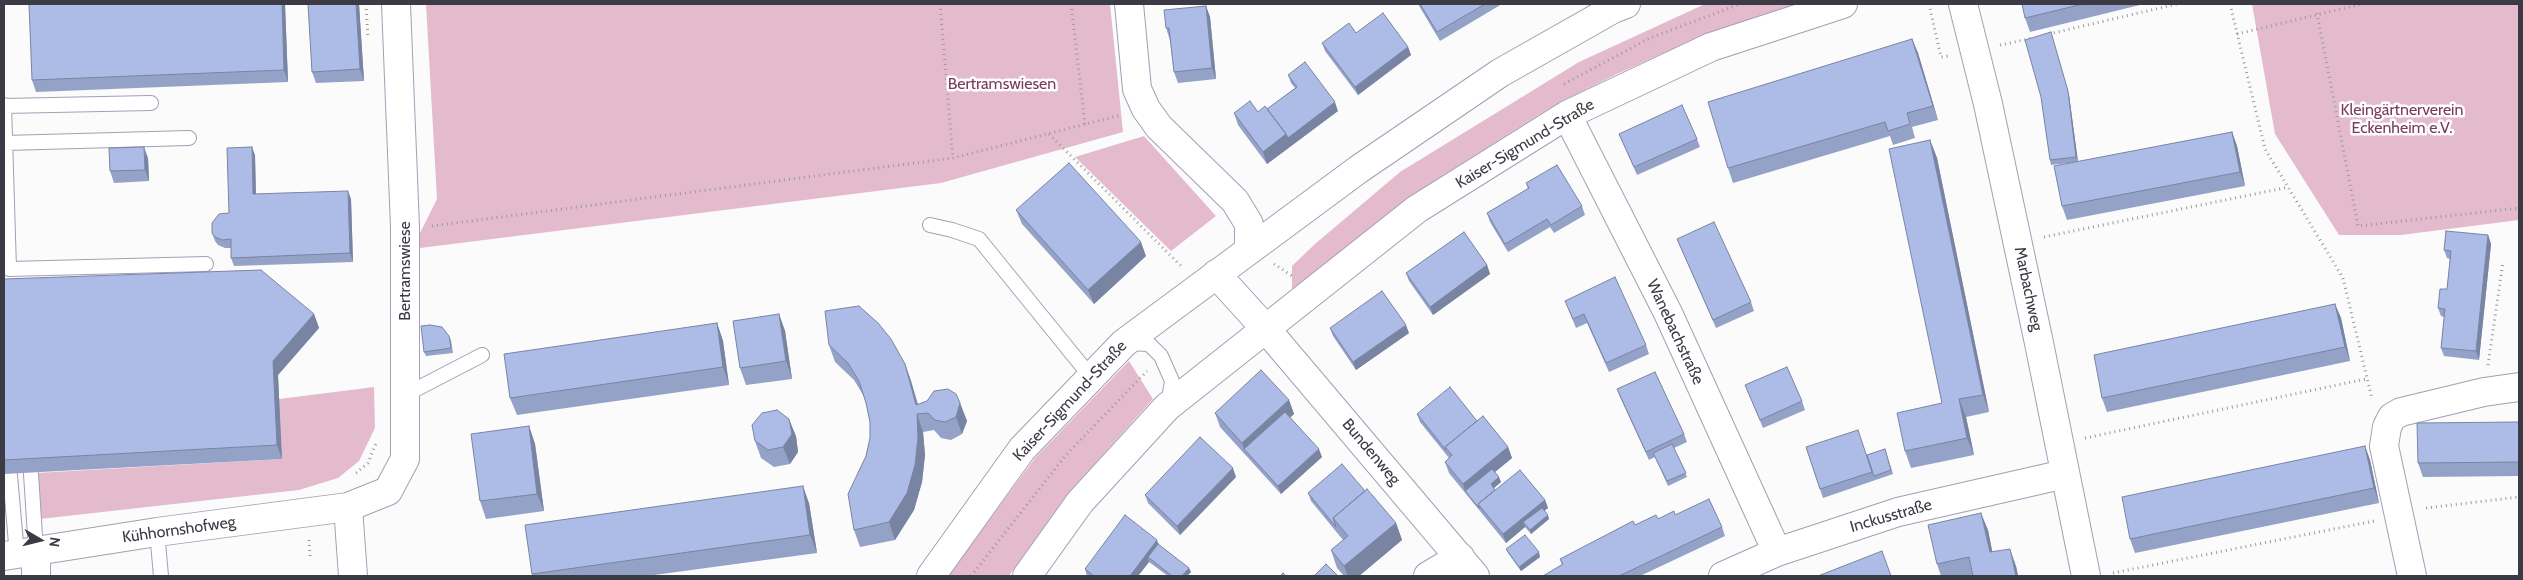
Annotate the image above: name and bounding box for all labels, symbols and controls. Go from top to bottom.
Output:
park label: Bertramswiesen [948,74,1056,94]
street label: Kaiser-Sigmund-Straße [1452,95,1598,193]
park label: Kleingärtnerverein Eckenheim e.V. [2341,100,2463,138]
street label: Bertramswiese [395,221,415,321]
street label: Marbachweg [2010,245,2046,333]
street label: Wanebachstraße [1642,276,1708,388]
street label: Kaiser-Sigmund-Straße [1009,337,1131,465]
street label: Bundenweg [1338,415,1404,489]
street label: Inckusstraße [1848,495,1934,537]
street label: Kühhornshofweg [121,513,237,547]
north arrow [15,515,65,565]
text: N [45,536,64,548]

